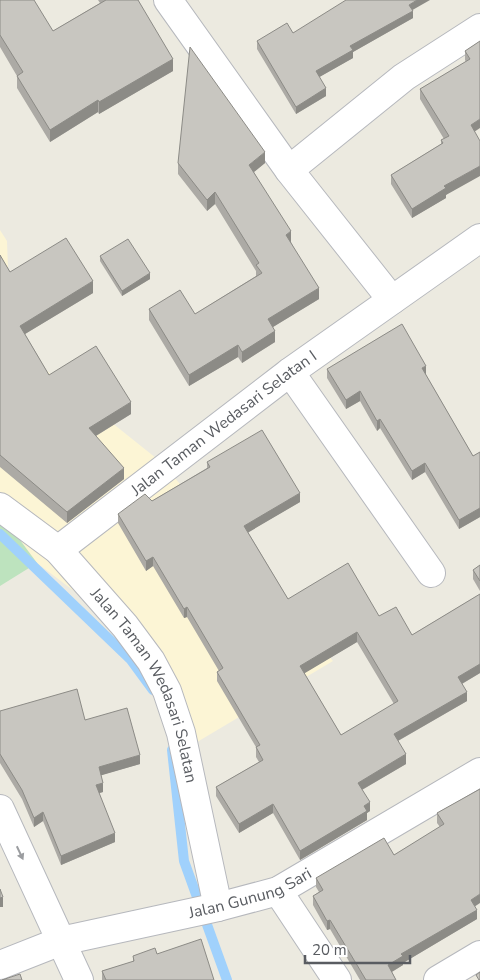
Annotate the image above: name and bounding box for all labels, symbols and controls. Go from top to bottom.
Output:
street label: Jalan Taman Wedasari Selatan I [126,345,321,502]
street label: Jalan Taman Wedasari Selatan [85,582,202,785]
one-way arrow [17,846,25,860]
street label: Jalan Gunung Sari [186,863,316,924]
scale bar [305,932,410,964]
text: 20 m [312,940,347,960]

